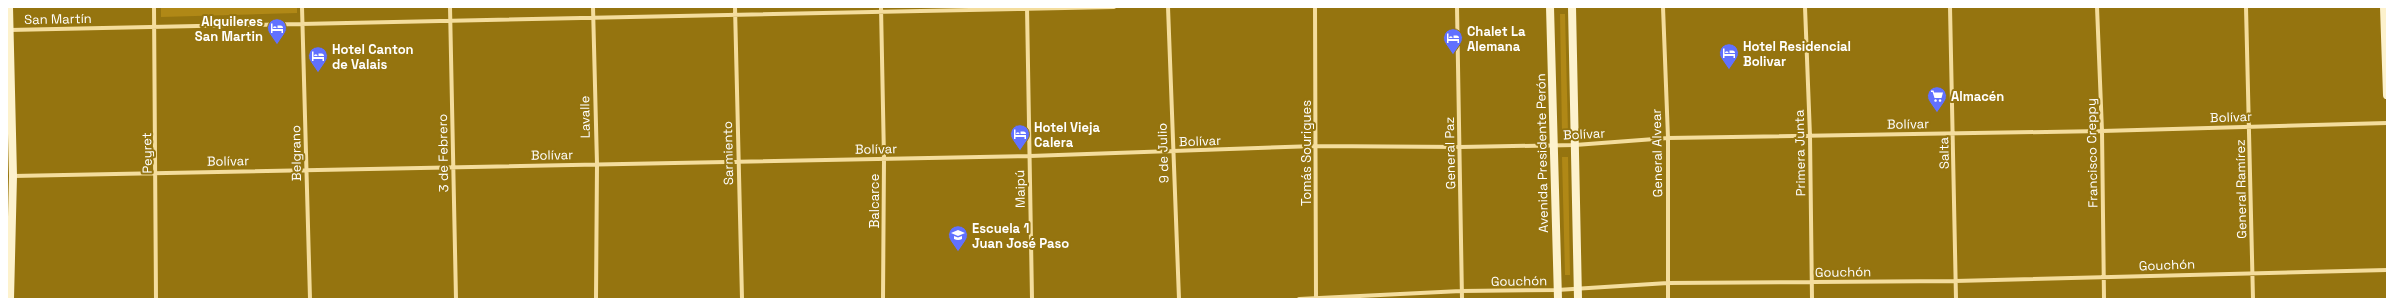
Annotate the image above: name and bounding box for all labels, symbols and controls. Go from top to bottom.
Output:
street label: San Martín [24,10,92,28]
place label: Alquileres San Martin [195,13,263,45]
hotel icon: Alquileres San Martin [266,17,288,45]
place label: Chalet La Alemana [1467,23,1526,55]
hotel icon: Chalet La Alemana [1442,27,1464,55]
place label: Hotel Residencial Bolivar [1743,38,1851,70]
place label: Hotel Canton de Valais [332,41,414,73]
hotel icon: Hotel Residencial Bolivar [1718,42,1740,70]
hotel icon: Hotel Canton de Valais [307,45,329,73]
street label: Avenida Presidente Perón [1532,73,1552,233]
supermarket icon: Almacén [1926,85,1948,113]
place label: Almacén [1951,88,2004,105]
street label: Lavalle [576,96,594,138]
street label: Francisco Creppy [2083,98,2101,208]
street label: Tomás Sourigues [1298,100,1315,206]
street label: General Alvear [1648,108,1666,197]
street label: Bolívar [2210,108,2252,126]
street label: Primera Junta [1791,109,1809,197]
street label: 3 de Febrero [434,114,452,192]
street label: Bolívar [1887,115,1929,133]
street label: General Paz [1441,116,1459,189]
place label: Hotel Vieja Calera [1034,119,1101,151]
street label: Sarmiento [719,121,737,185]
street label: 9 de Julio [1153,122,1173,184]
hotel icon: Hotel Vieja Calera [1009,123,1031,151]
street label: Bolívar [1562,124,1606,144]
street label: Belgrano [287,125,305,181]
street label: Peyret [138,132,156,174]
street label: Bolívar [1179,132,1221,150]
street label: Salta [1935,136,1953,169]
street label: General Ramírez [2232,139,2250,239]
street label: Bolívar [855,140,897,158]
street label: Bolívar [531,146,573,164]
street label: Bolívar [207,152,249,170]
street label: Maipú [1011,170,1029,208]
street label: Balcarce [866,174,883,228]
place label: Escuela 1 Juan José Paso [972,220,1069,252]
school or university icon: Escuela 1 Juan José Paso [947,224,969,252]
street label: Gouchón [2139,256,2195,274]
street label: Gouchón [1815,263,1871,281]
street label: Gouchón [1491,272,1547,290]

